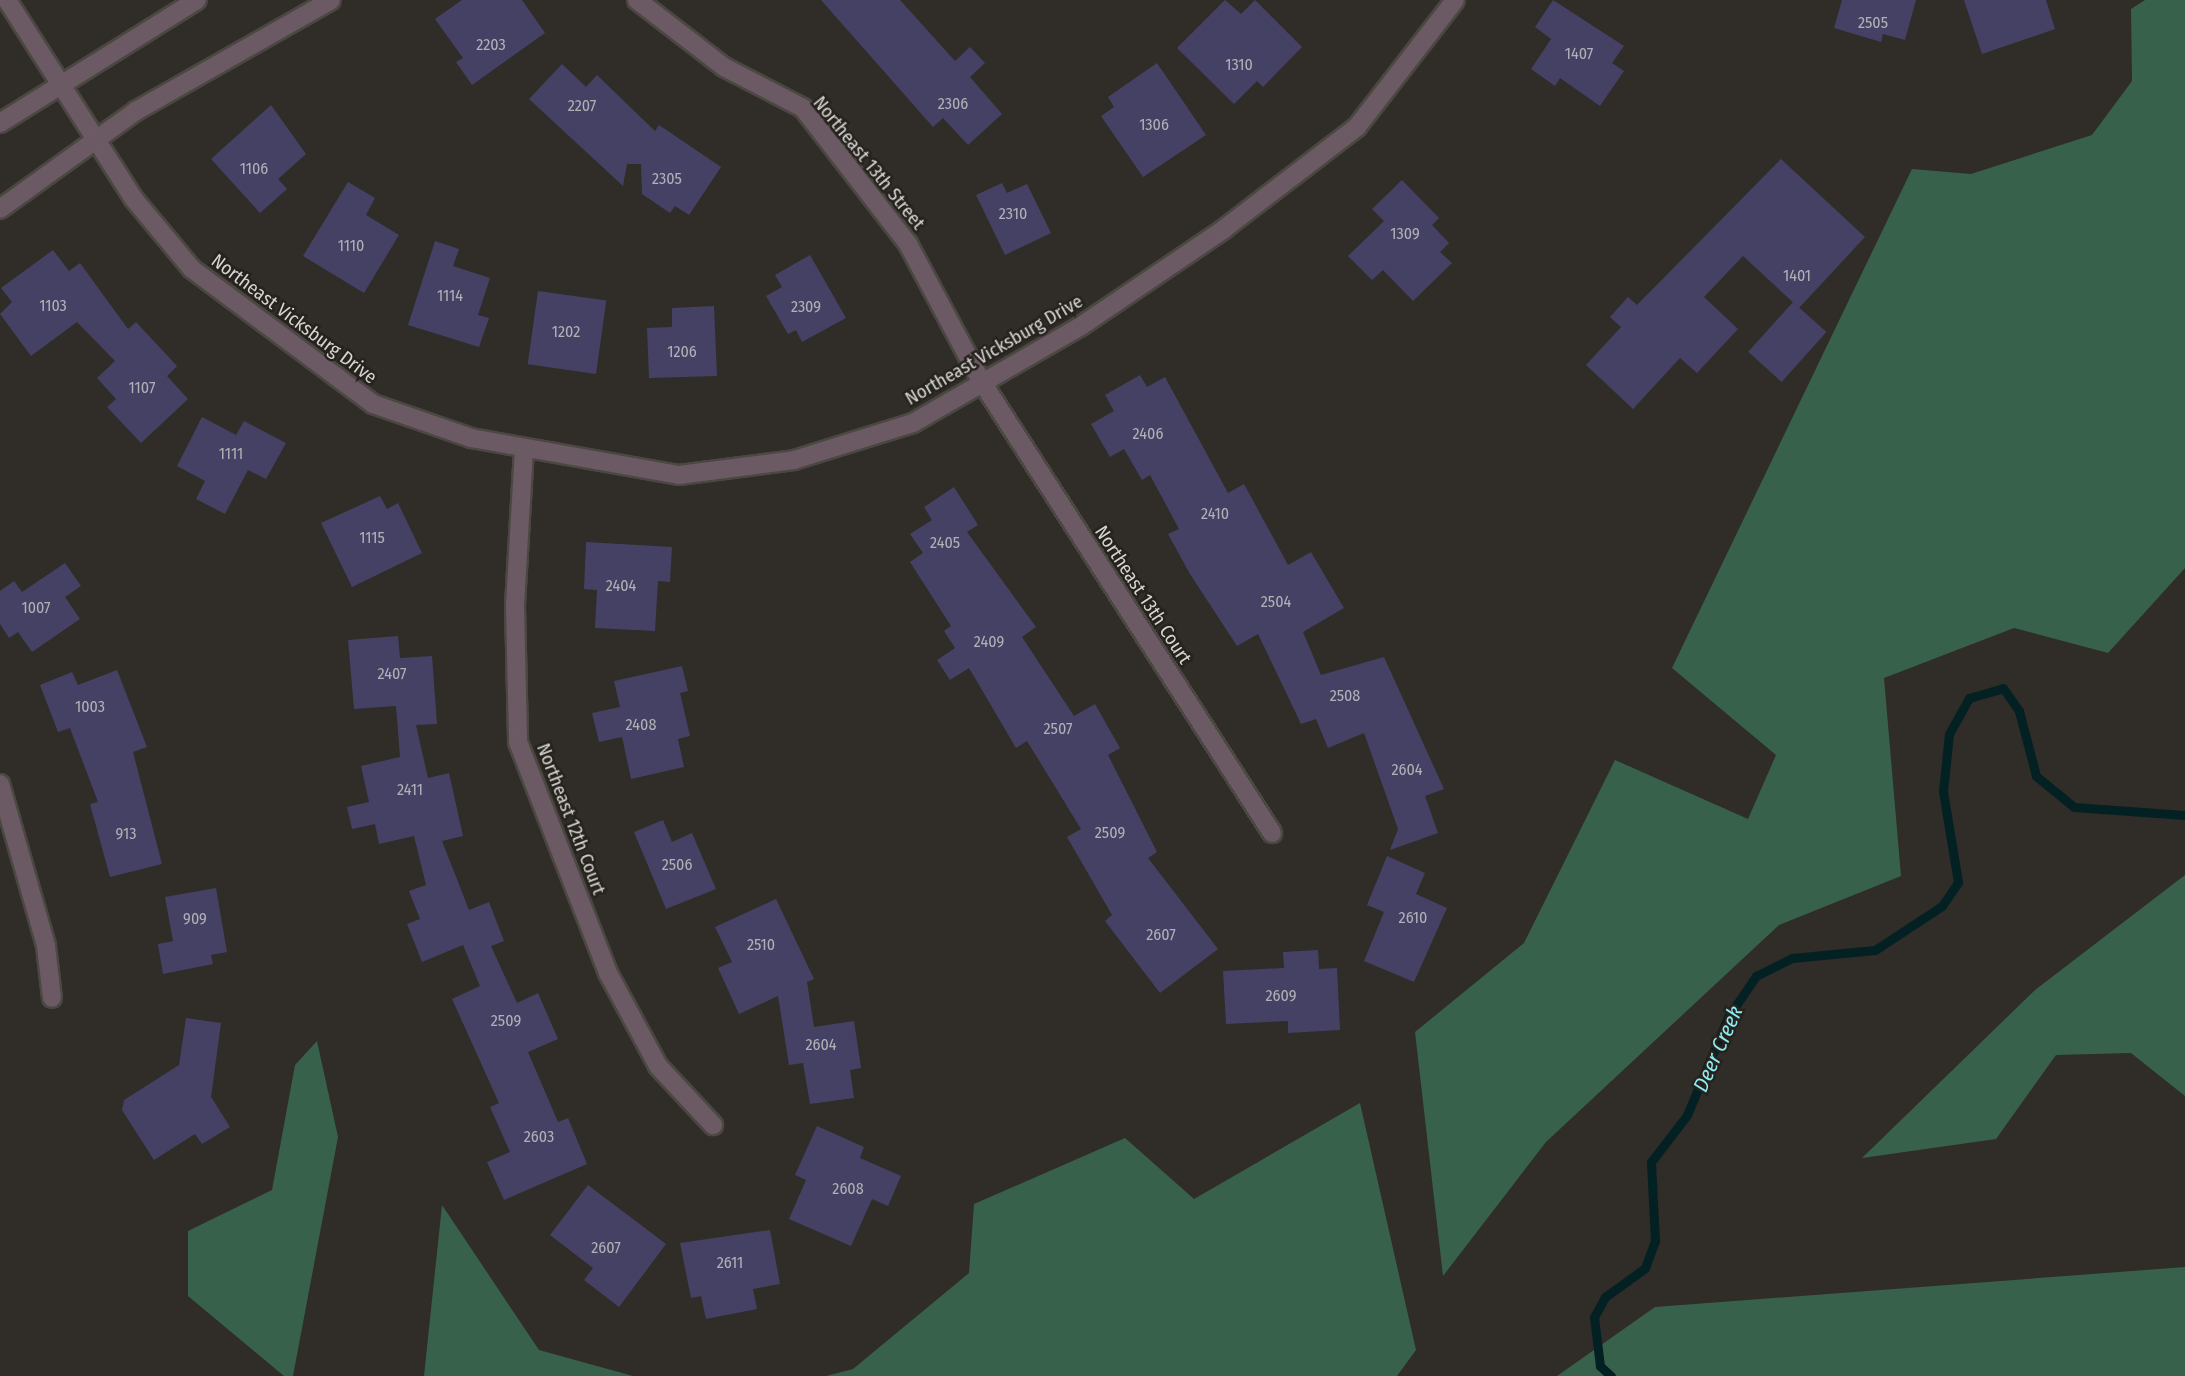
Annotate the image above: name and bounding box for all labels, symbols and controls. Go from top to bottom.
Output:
house number: 2505 [1858,13,1888,33]
house number: 2203 [476,35,506,55]
house number: 1407 [1565,44,1593,64]
house number: 1310 [1225,55,1253,75]
street label: Northeast 13th Street [808,92,930,234]
house number: 2306 [938,94,968,114]
house number: 2207 [568,96,596,116]
house number: 1306 [1139,115,1169,135]
house number: 1106 [240,159,268,179]
house number: 2305 [652,169,682,189]
house number: 2310 [999,204,1027,224]
house number: 1309 [1390,224,1420,244]
house number: 1110 [338,236,364,256]
street label: Northeast Vicksburg Drive [207,249,381,389]
house number: 1401 [1783,266,1811,286]
house number: 1114 [437,286,463,306]
street label: Northeast Vicksburg Drive [901,290,1087,410]
house number: 1103 [39,296,67,316]
house number: 2309 [791,297,821,317]
house number: 1202 [552,322,580,342]
house number: 1206 [667,342,697,362]
house number: 1107 [129,378,155,398]
house number: 2406 [1133,424,1163,444]
house number: 1111 [219,444,243,464]
house number: 2410 [1201,504,1229,524]
street label: Northeast 13th Court [1090,522,1196,668]
house number: 1115 [359,528,385,548]
house number: 2405 [930,533,960,553]
house number: 2404 [606,576,636,596]
house number: 2504 [1261,592,1291,612]
house number: 1007 [21,598,51,618]
house number: 2409 [974,632,1004,652]
house number: 2407 [377,664,407,684]
house number: 2508 [1330,686,1360,706]
house number: 1003 [75,697,105,717]
house number: 2408 [626,715,656,735]
house number: 2507 [1044,719,1072,739]
street label: Northeast 12th Court [532,740,610,898]
house number: 2604 [1391,760,1423,780]
house number: 2411 [397,780,423,800]
house number: 2509 [1095,823,1125,843]
house number: 913 [116,824,136,844]
house number: 2506 [662,855,692,875]
house number: 2610 [1399,908,1427,928]
house number: 909 [183,909,207,929]
house number: 2607 [1146,925,1176,945]
house number: 2510 [747,935,775,955]
house number: 2609 [1266,986,1296,1006]
water label: Deer Creek [1688,1002,1748,1096]
house number: 2509 [491,1011,521,1031]
house number: 2604 [805,1035,837,1055]
house number: 2603 [524,1127,554,1147]
house number: 2608 [832,1179,864,1199]
house number: 2607 [591,1238,621,1258]
house number: 2611 [717,1253,743,1273]

